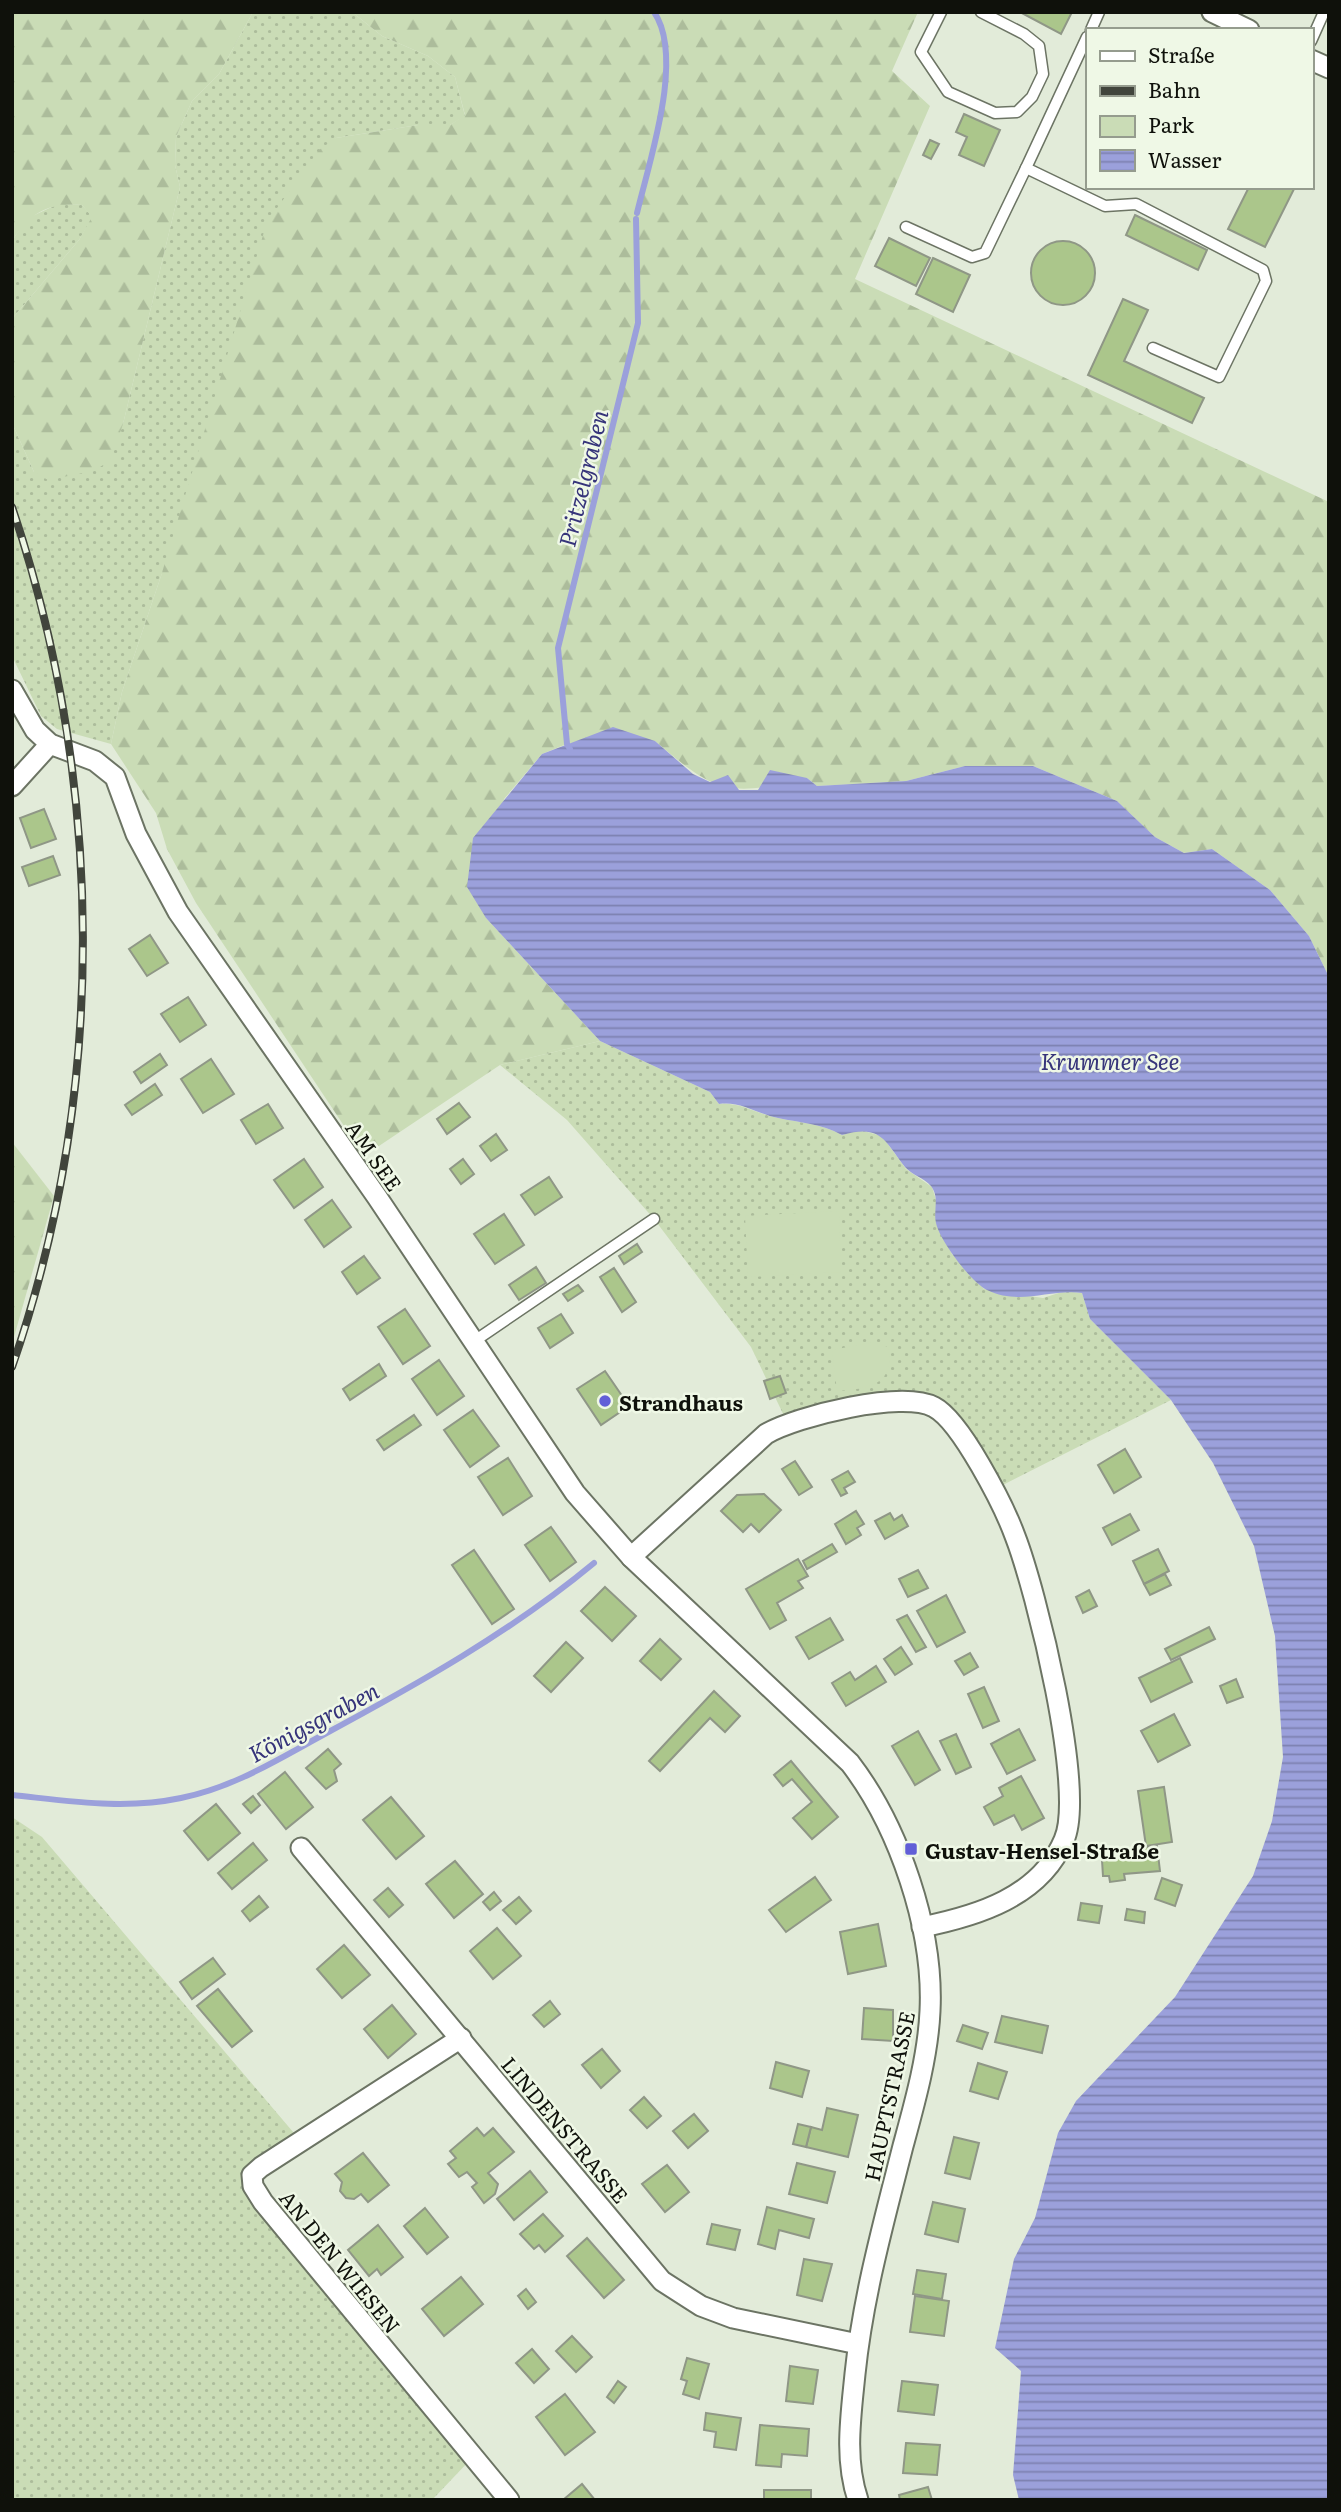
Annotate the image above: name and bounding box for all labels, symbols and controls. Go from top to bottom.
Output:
legend [1086,28,1313,189]
text: Straße [1148,38,1215,69]
text: Bahn [1148,73,1201,104]
text: Park [1148,108,1194,139]
text: Wasser [1148,143,1221,174]
water label: Pritzelgraben [549,406,616,550]
water label: Krummer See [1040,1043,1180,1077]
street label: AM SEE [339,1113,411,1197]
place label: Strandhaus [619,1386,743,1417]
marker: Strandhaus [597,1393,613,1409]
water label: Königsgraben [242,1672,384,1770]
place label: Gustav-Hensel-Straße [925,1834,1159,1865]
marker: Gustav-Hensel-Straße [903,1841,919,1857]
street label: HAUPTSTRASSE [855,2008,921,2184]
street label: LINDENSTRASSE [495,2049,637,2209]
street label: AN DEN WIESEN [273,2183,409,2339]

